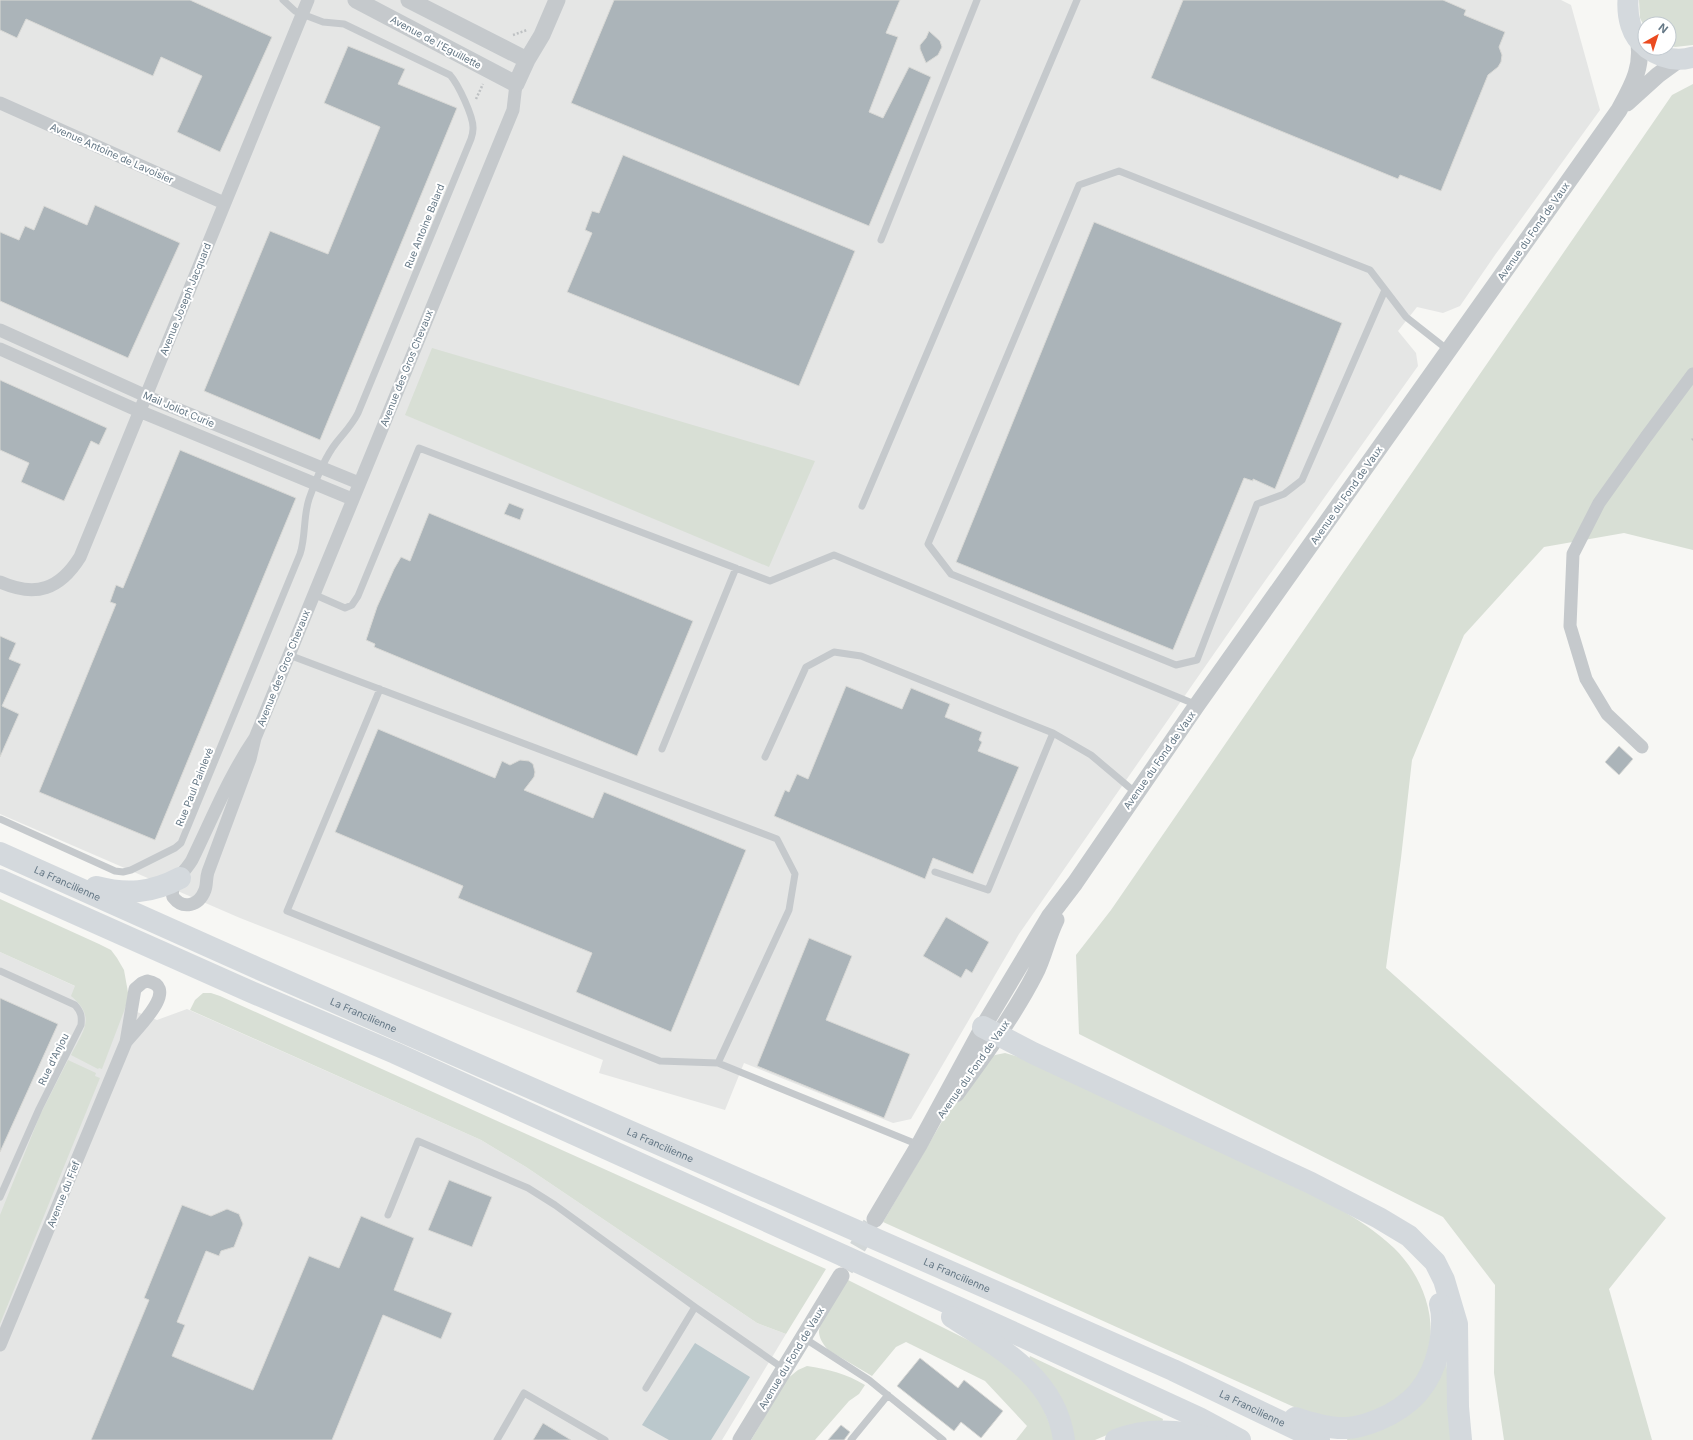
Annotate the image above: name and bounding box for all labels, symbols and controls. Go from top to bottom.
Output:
street label: Avenue de l'Eguillette [388,13,484,71]
north arrow [1637,16,1677,56]
text: N [1656,20,1671,36]
street label: Avenue Antoine de Lavoisier [48,120,176,186]
street label: Avenue du Fond de Vaux [1494,179,1572,282]
street label: Rue Antoine Balard [402,182,446,270]
street label: Avenue Joseph Jacquard [157,241,213,357]
street label: Avenue des Gros Chevaux [377,308,435,428]
street label: Mail Joliot Curie [142,389,217,429]
street label: Avenue du Fond de Vaux [1307,443,1385,546]
street label: Avenue des Gros Chevaux [254,608,312,728]
street label: Avenue du Fond de Vaux [1120,708,1198,811]
street label: Rue Paul Painlevé [173,746,215,828]
street label: La Francilienne [32,863,103,903]
street label: La Francilienne [328,995,399,1035]
street label: Avenue du Fond de Vaux [934,1017,1012,1120]
street label: Rue d'Anjou [35,1031,71,1087]
street label: La Francilienne [625,1125,696,1165]
street label: Avenue du Fief [44,1159,82,1229]
street label: La Francilienne [922,1255,992,1295]
street label: Avenue du Fond de Vaux [756,1304,827,1411]
street label: La Francilienne [1218,1387,1287,1429]

